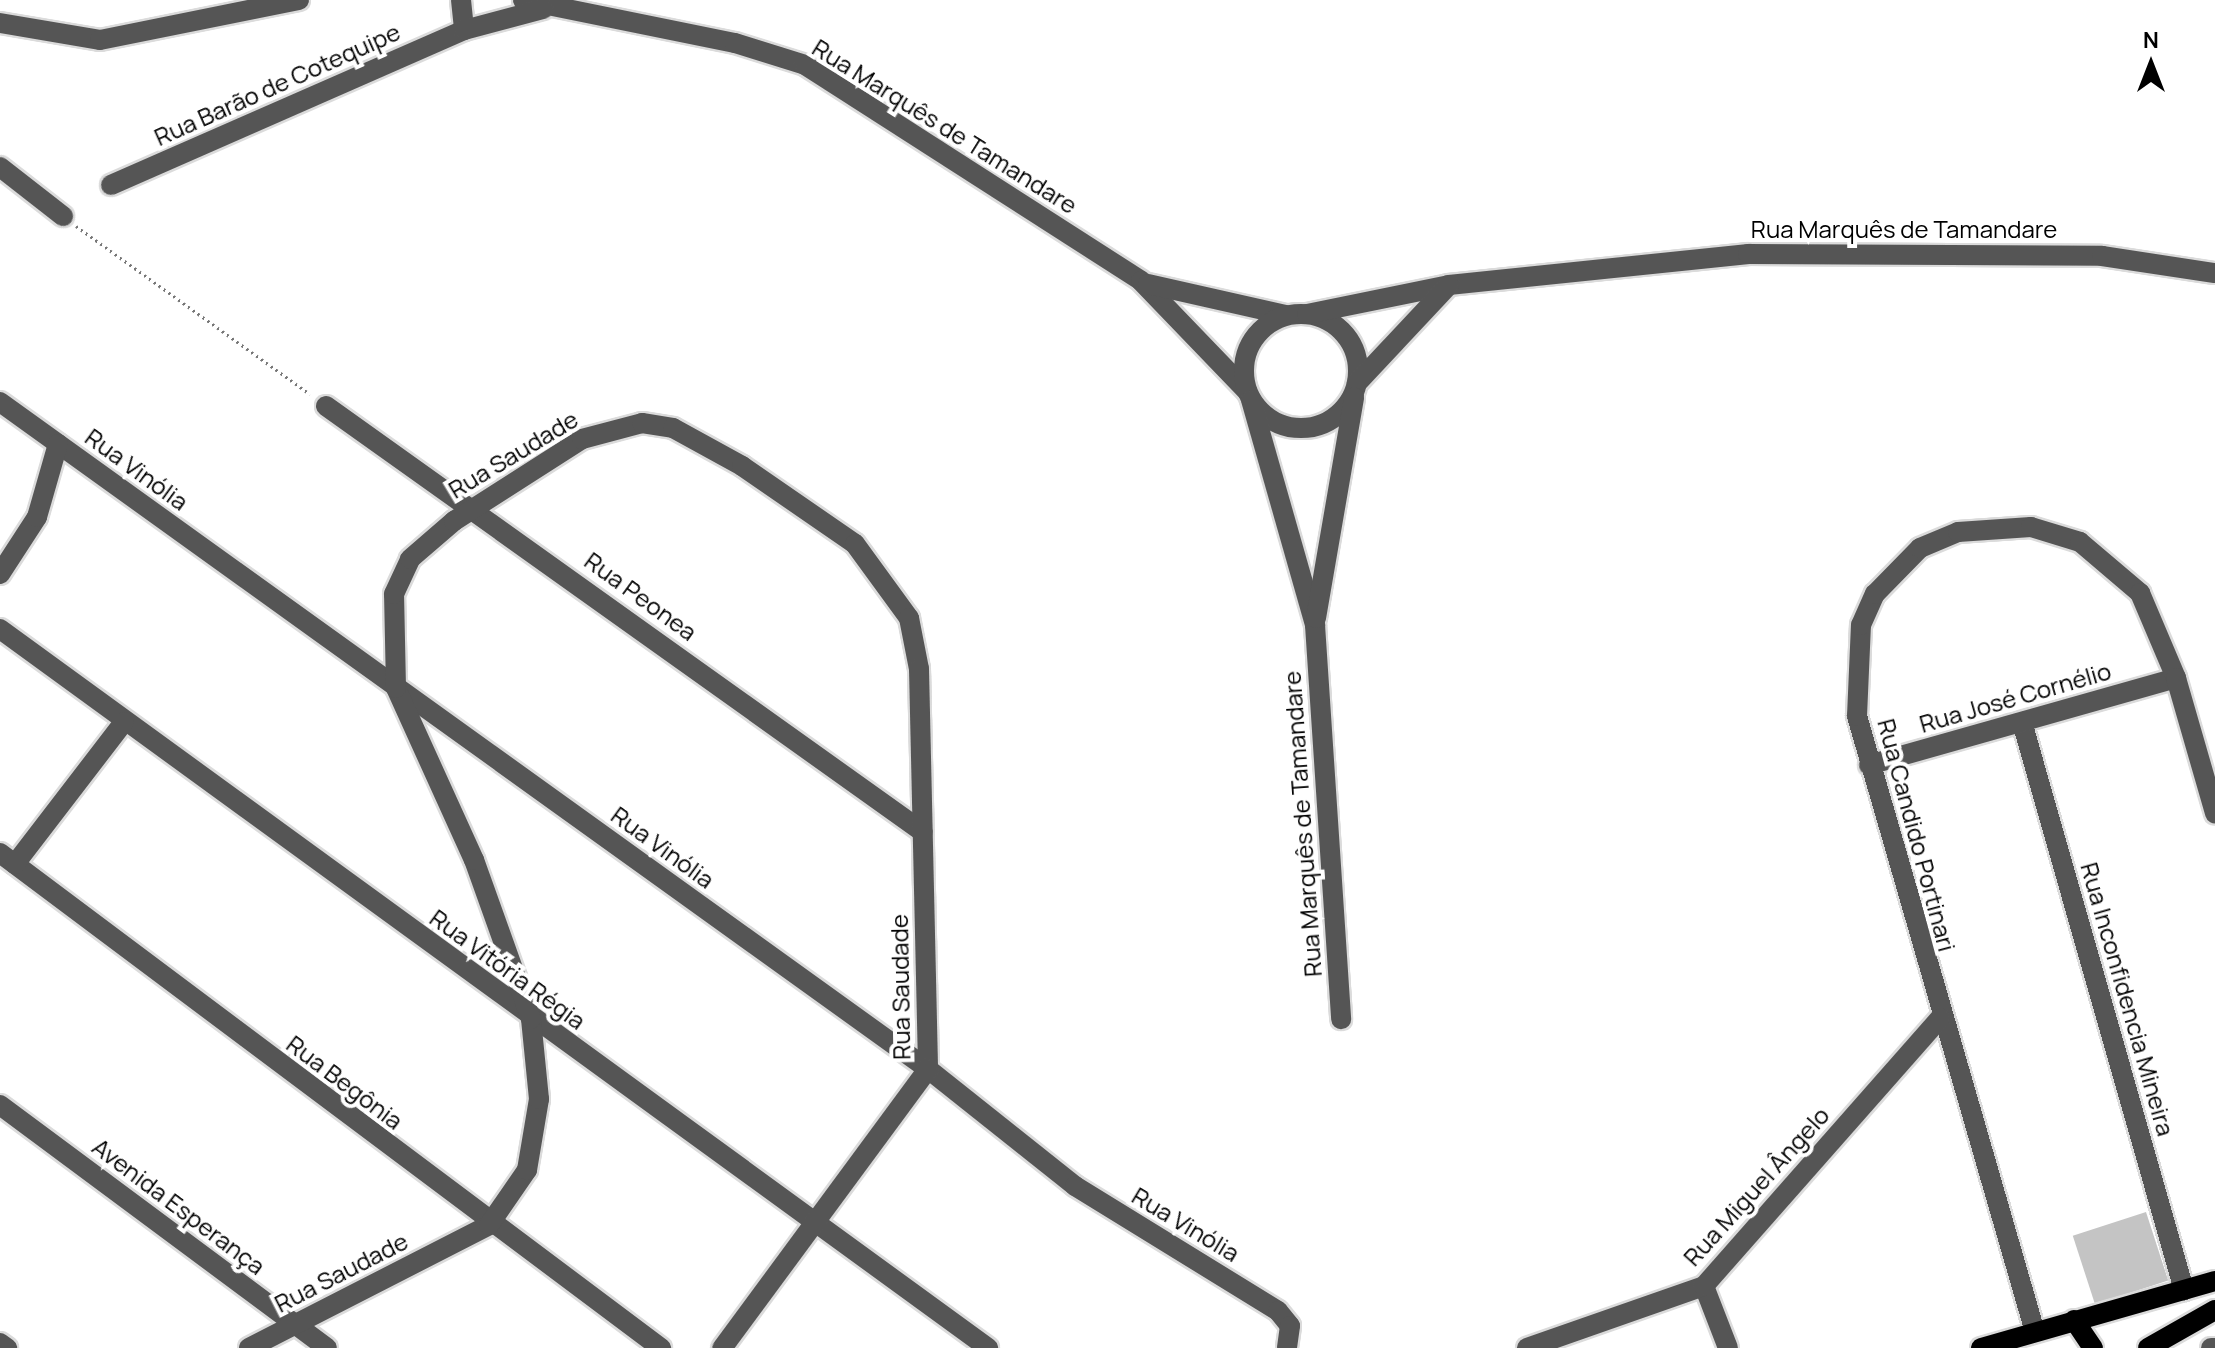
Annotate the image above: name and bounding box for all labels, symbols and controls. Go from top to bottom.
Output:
street label: Rua Barão de Cotequipe [150,17,404,151]
north arrow [2111,24,2191,104]
text: N [2143,25,2159,55]
street label: Rua Marquês de Tamandare [807,33,1083,219]
street label: Rua Marquês de Tamandare [1751,215,2057,243]
street label: Rua Saudade [443,404,583,504]
street label: Rua Vinólia [80,422,194,516]
street label: Rua Peonea [579,546,703,646]
street label: Rua José Cornélio [1916,656,2114,738]
street label: Rua Marquês de Tamandare [1277,670,1327,978]
street label: Rua Candido Portinari [1872,716,1962,954]
street label: Rua Vinólia [606,800,720,894]
street label: Rua Inconfidencia Mineira [2075,859,2181,1139]
street label: Rua Vitória Régia [425,903,591,1035]
street label: Rua Saudade [884,914,916,1060]
street label: Rua Begônia [281,1029,409,1135]
street label: Rua Miguel Ângelo [1677,1101,1835,1271]
street label: Avenida Esperança [87,1132,271,1280]
street label: Rua Vinólia [1127,1181,1245,1267]
street label: Rua Saudade [270,1226,412,1318]

